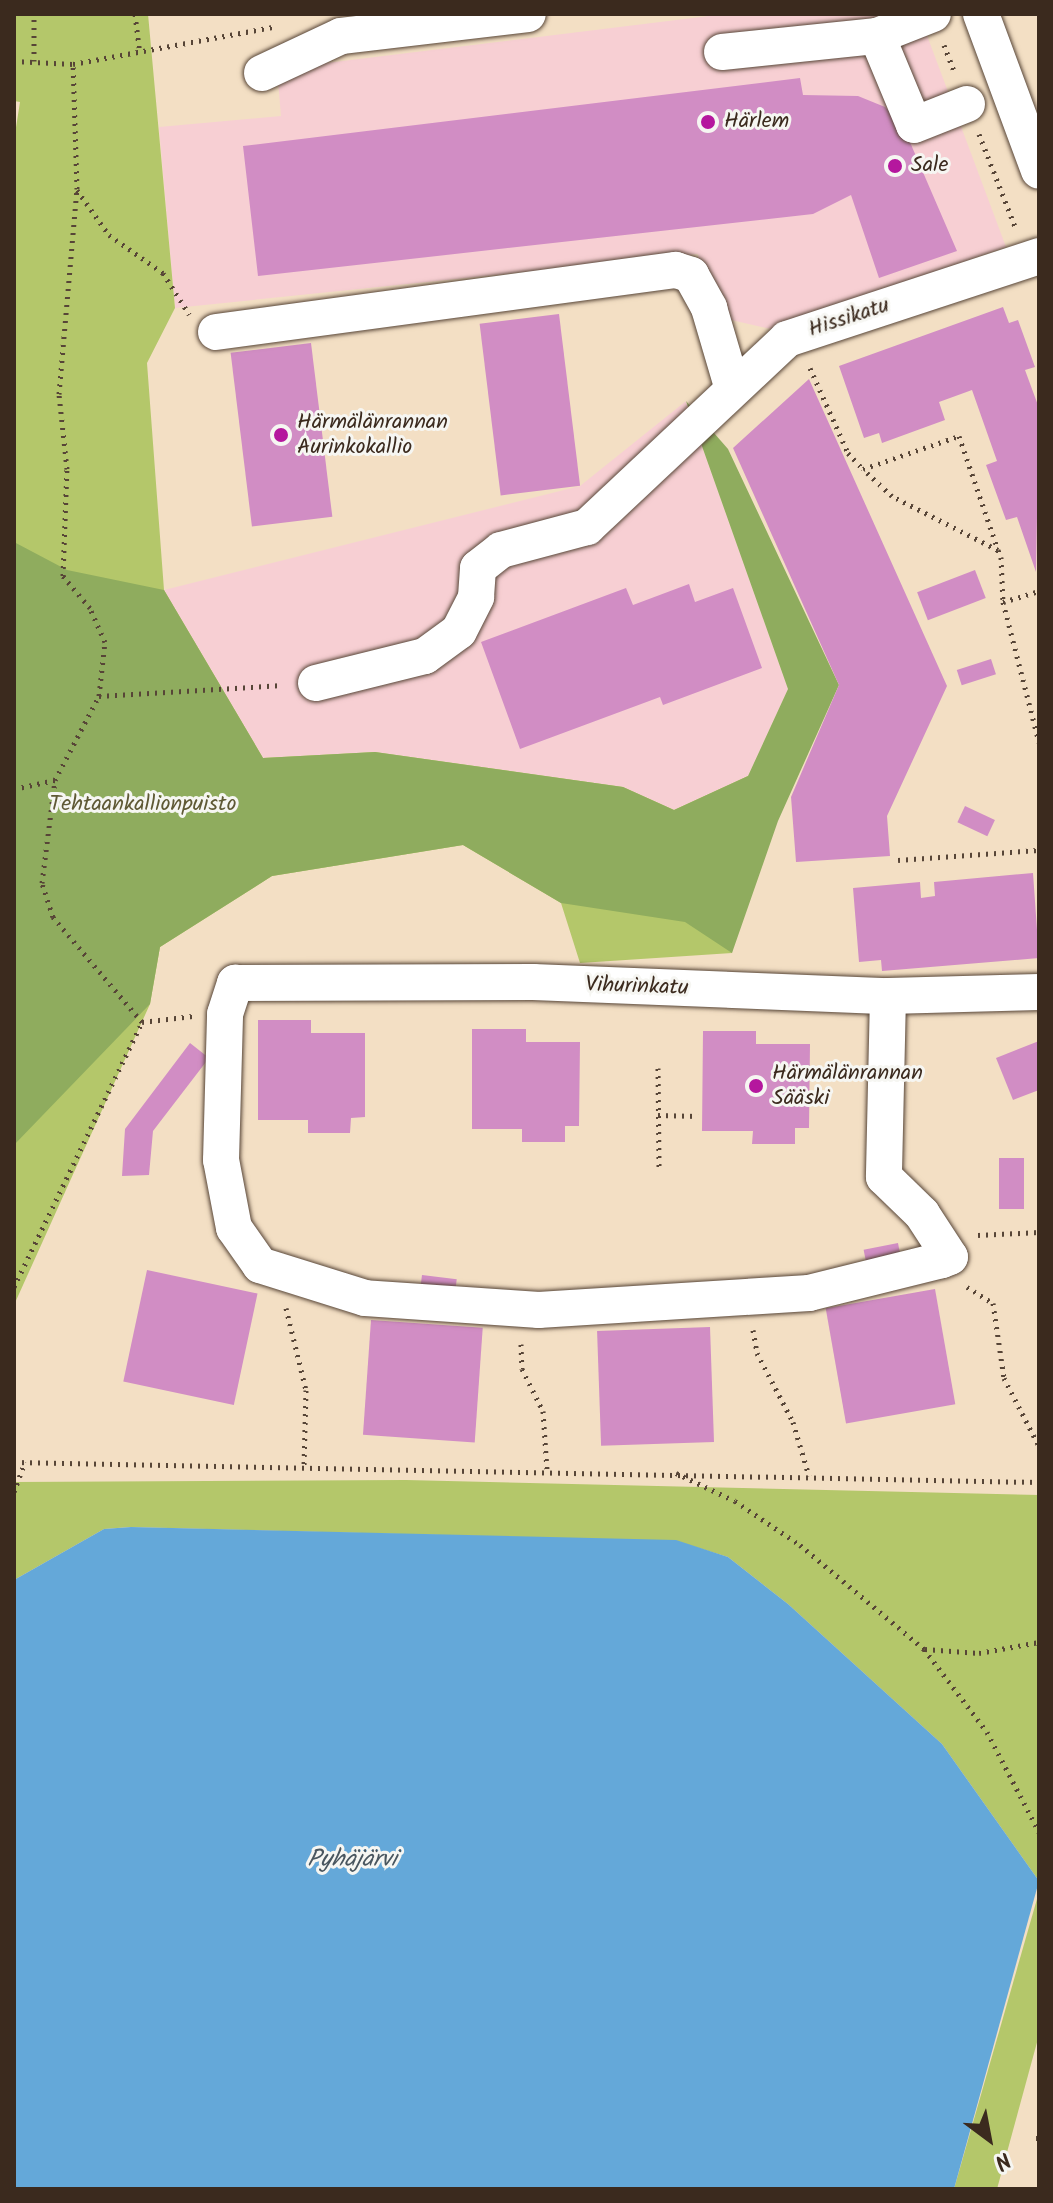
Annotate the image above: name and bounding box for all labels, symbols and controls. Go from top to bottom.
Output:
place label: Härlem [724,109,789,135]
marker: Härlem [699,113,717,131]
place label: Sale [911,153,948,179]
marker: Sale [886,157,904,175]
street label: Hissikatu [805,293,893,343]
place label: Härmälänrannan Aurinkokallio [297,409,448,460]
marker: Härmälänrannan Aurinkokallio [272,426,290,444]
park label: Tehtaankallionpuisto [50,792,236,818]
street label: Vihurinkatu [585,972,689,1002]
place label: Härmälänrannan Sääski [772,1060,923,1112]
marker: Härmälänrannan Sääski [747,1077,765,1095]
water label: Pyhäjärvi [307,1846,397,1874]
north arrow [949,2099,1029,2179]
text: N [987,2141,1017,2178]

